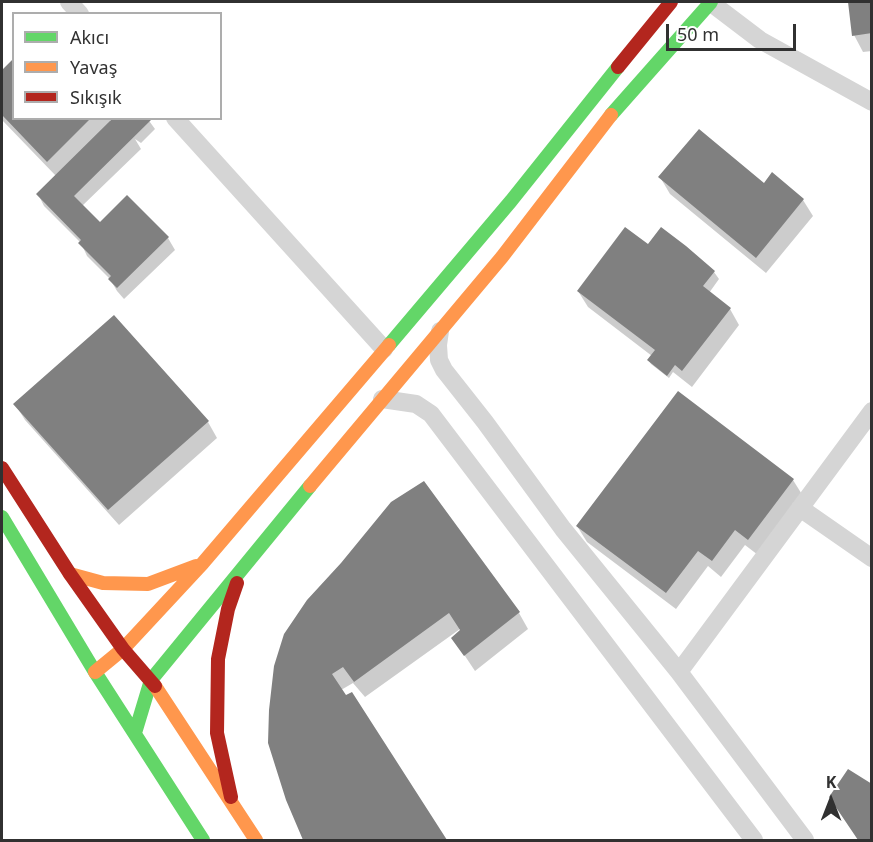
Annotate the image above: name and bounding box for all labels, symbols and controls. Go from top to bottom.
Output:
legend [12,12,222,120]
scale bar [669,12,800,50]
text: 50 m [677,22,719,46]
text: Akıcı [70,25,109,49]
text: Yavaş [70,55,117,79]
text: Sıkışık [70,85,122,109]
north arrow [801,770,861,830]
text: K [826,771,836,793]

